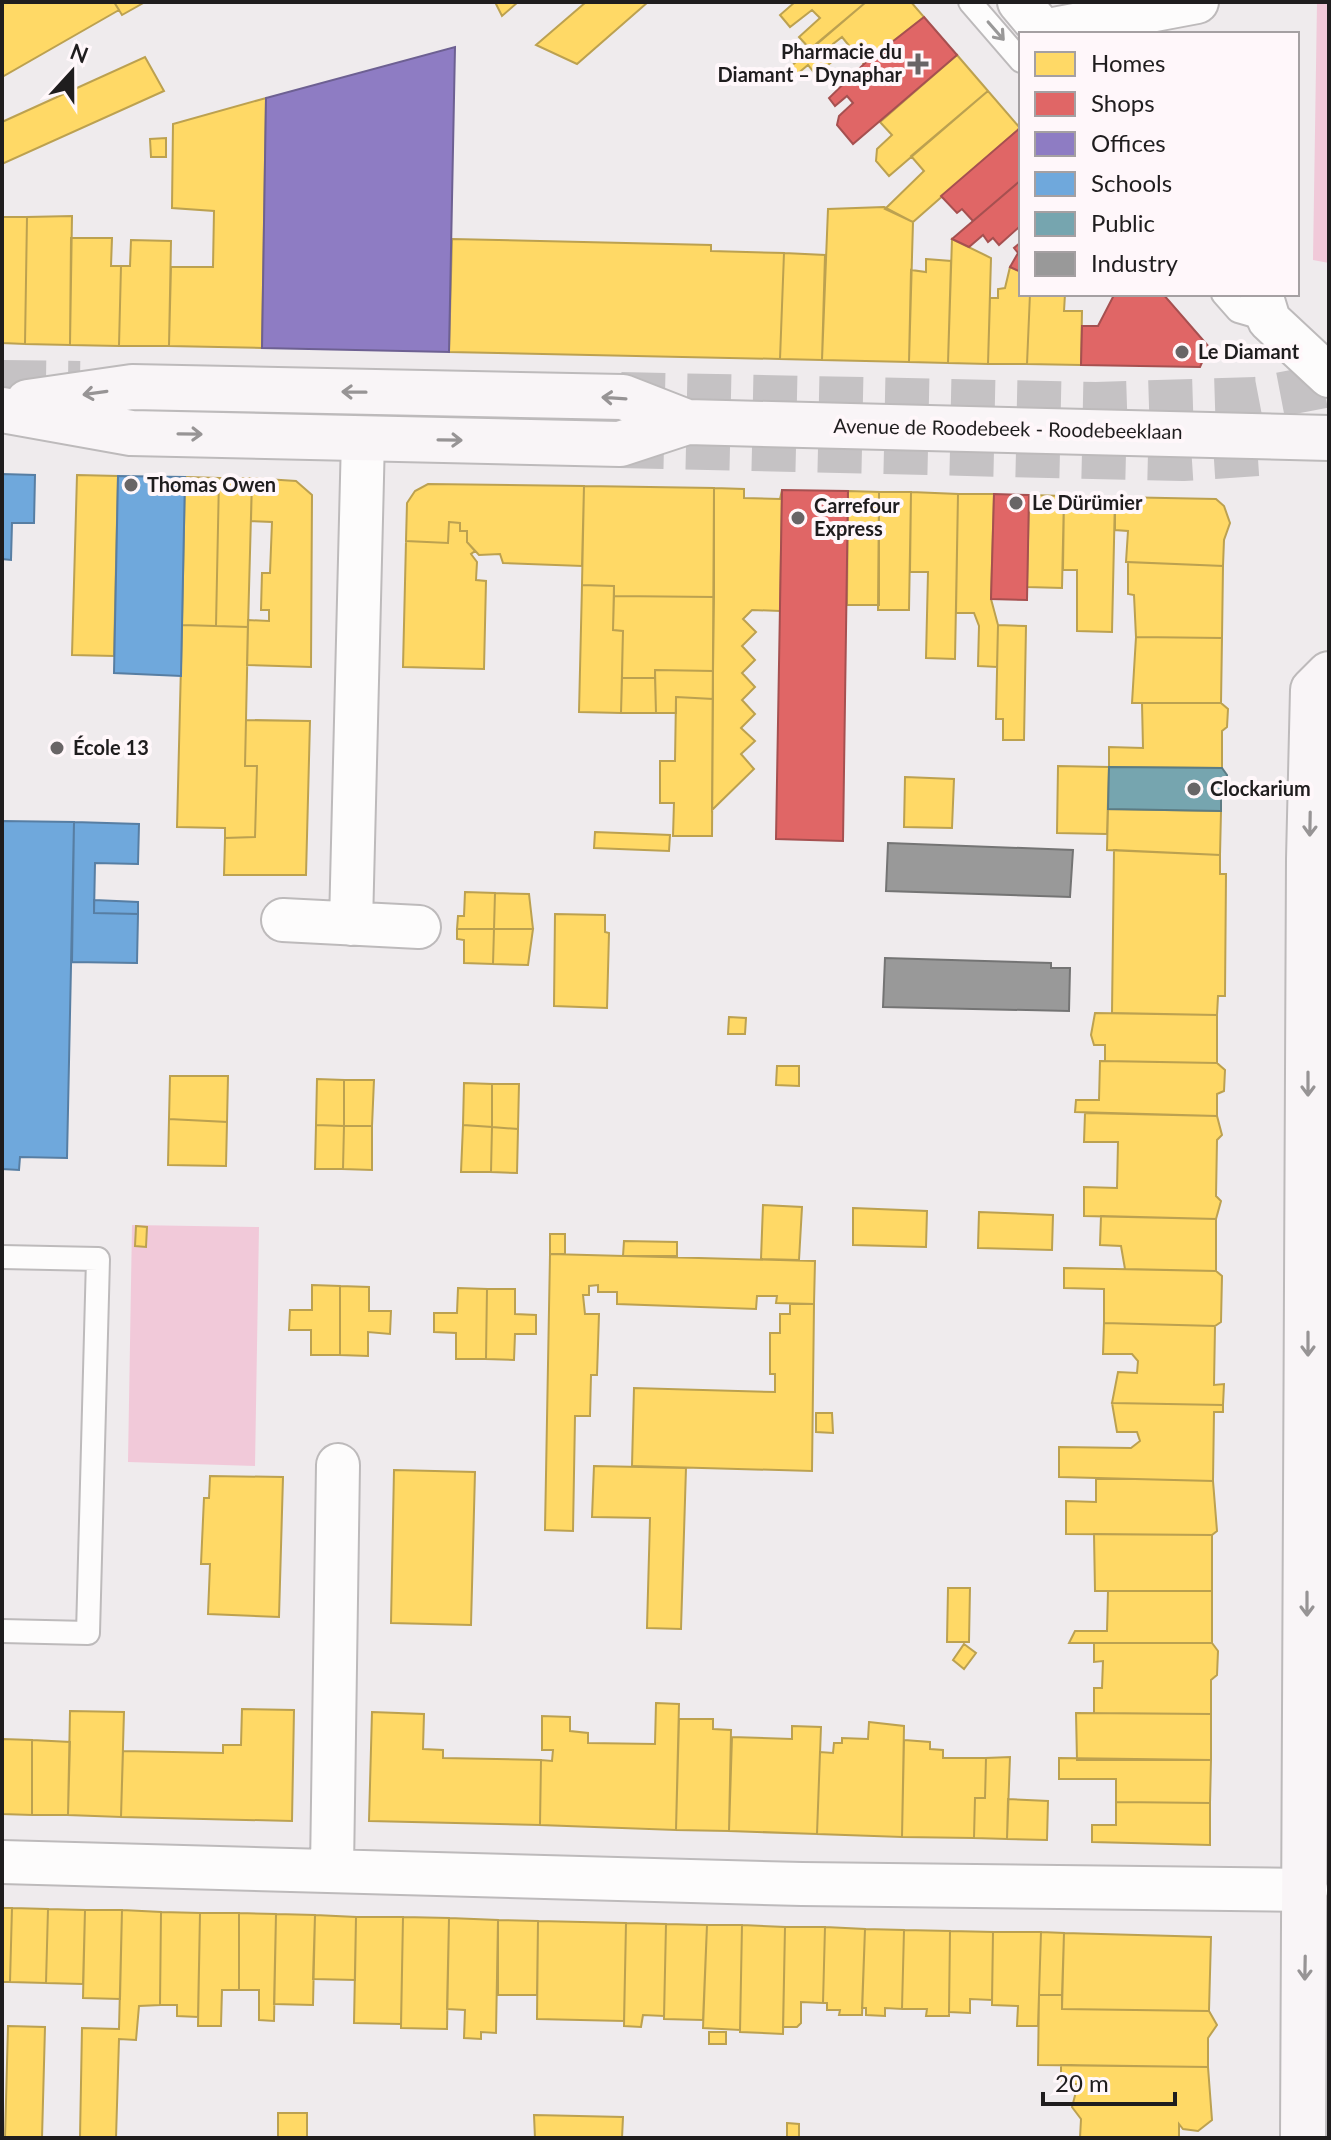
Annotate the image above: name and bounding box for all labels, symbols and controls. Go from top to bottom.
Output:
one-way arrow [987,21,1005,41]
north arrow [32,32,112,112]
legend [1019,32,1299,296]
text: N [67,37,92,69]
place label: Pharmacie du Diamant – Dynaphar [718,39,903,86]
text: Homes [1091,48,1165,77]
marker: Pharmacie du Diamant – Dynaphar [909,55,927,73]
text: Shops [1091,88,1155,117]
text: Offices [1091,128,1166,157]
text: Schools [1091,168,1172,197]
text: Public [1091,208,1155,237]
text: Industry [1091,248,1178,277]
place label: Le Diamant [1198,339,1300,363]
marker: Le Diamant [1173,343,1191,361]
one-way arrow [341,385,368,400]
one-way arrow [82,386,108,401]
one-way arrow [601,390,628,405]
street label: Avenue de Roodebeek - Roodebeeklaan [833,413,1183,443]
one-way arrow [176,426,203,442]
one-way arrow [436,432,463,447]
place label: Thomas Owen [147,472,276,496]
marker: Thomas Owen [122,476,140,494]
place label: Le Dürümier [1032,490,1143,514]
place label: Carrefour Express [814,493,900,540]
marker: Le Dürümier [1007,494,1025,512]
marker: Carrefour Express [789,509,807,527]
place label: École 13 [73,735,149,759]
marker: École 13 [48,739,66,757]
place label: Clockarium [1210,776,1311,800]
marker: Clockarium [1185,780,1203,798]
one-way arrow [1302,810,1317,837]
one-way arrow [1301,1070,1316,1097]
one-way arrow [1300,1330,1316,1357]
one-way arrow [1299,1590,1315,1617]
one-way arrow [1297,1954,1313,1981]
scale bar [1043,2056,1175,2106]
text: 20 m [1055,2068,1109,2097]

